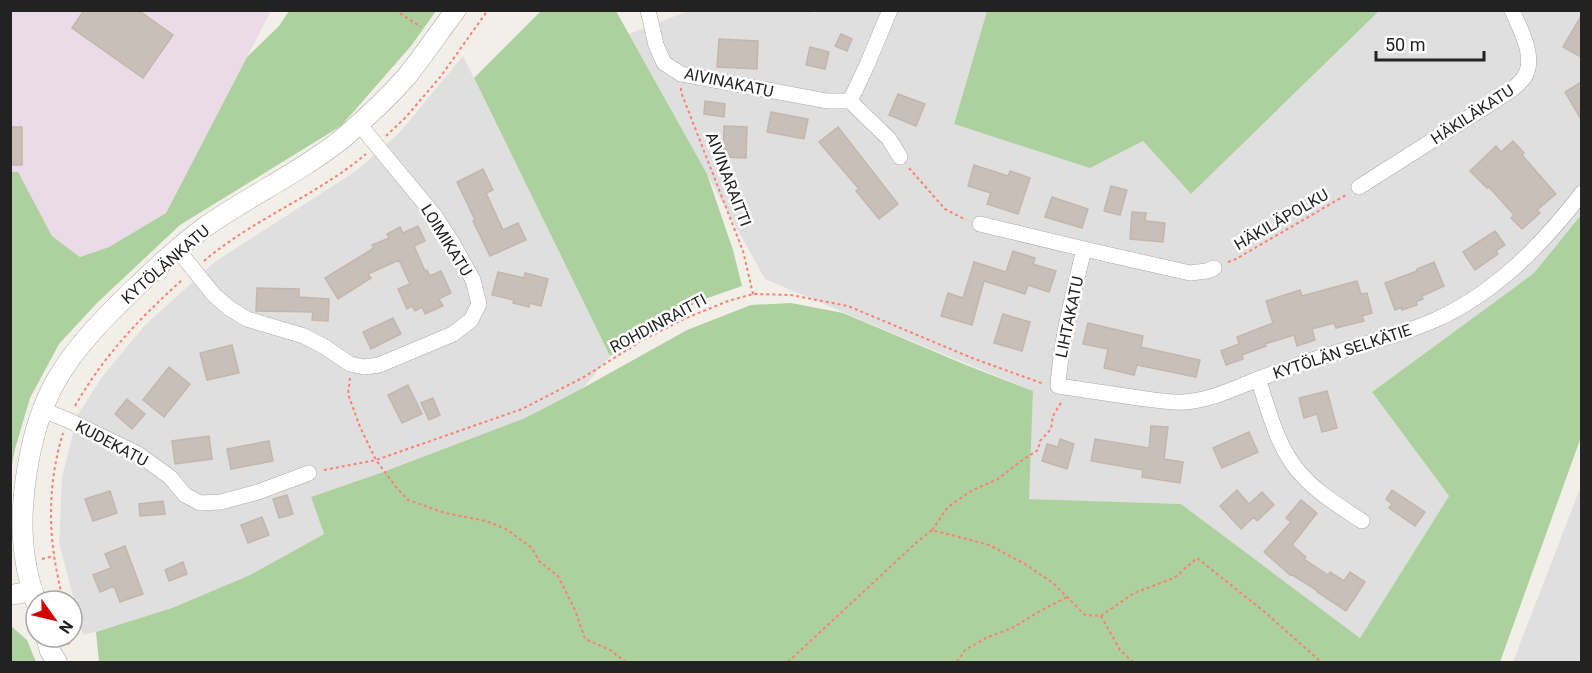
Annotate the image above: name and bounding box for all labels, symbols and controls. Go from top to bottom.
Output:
scale bar [1376,24,1484,62]
text: 50 m [1385,34,1425,55]
street label: AIVINAKATU [683,64,775,101]
street label: HÄKILÄKATU [1427,81,1517,148]
street label: AIVINARAITTI [702,129,755,229]
street label: HÄKILÄPOLKU [1231,185,1332,254]
street label: LOIMIKATU [417,201,476,280]
street label: KYTÖLÄNKATU [118,221,213,308]
street label: LIHTAKATU [1052,275,1087,360]
street label: ROHDINRAITTI [607,290,710,357]
street label: KYTÖLÄN SELKÄTIE [1271,320,1414,383]
street label: KUDEKATU [72,416,151,470]
north arrow [24,589,84,649]
text: N [55,617,77,637]

